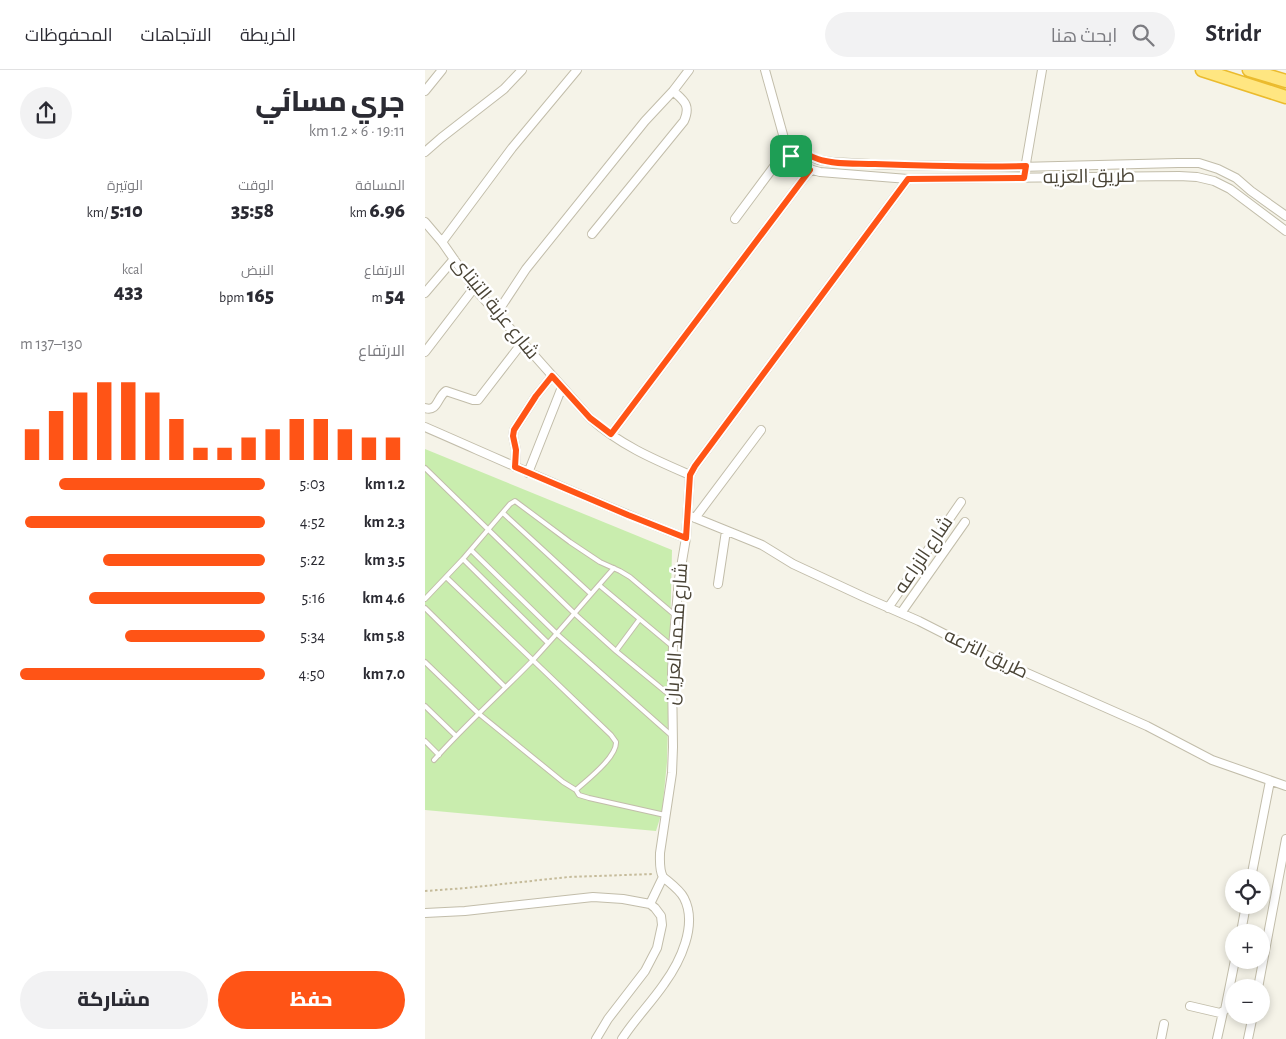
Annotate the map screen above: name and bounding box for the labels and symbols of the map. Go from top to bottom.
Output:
pin [770,135,812,177]
street label: طريق العزيه [1043,167,1135,189]
street label: شارع عزبة التيتاى [446,253,543,365]
street label: شارع الزراعه [891,513,959,599]
street label: شارع محمد العريان [662,562,694,706]
street label: طريق الترعه [940,626,1031,684]

